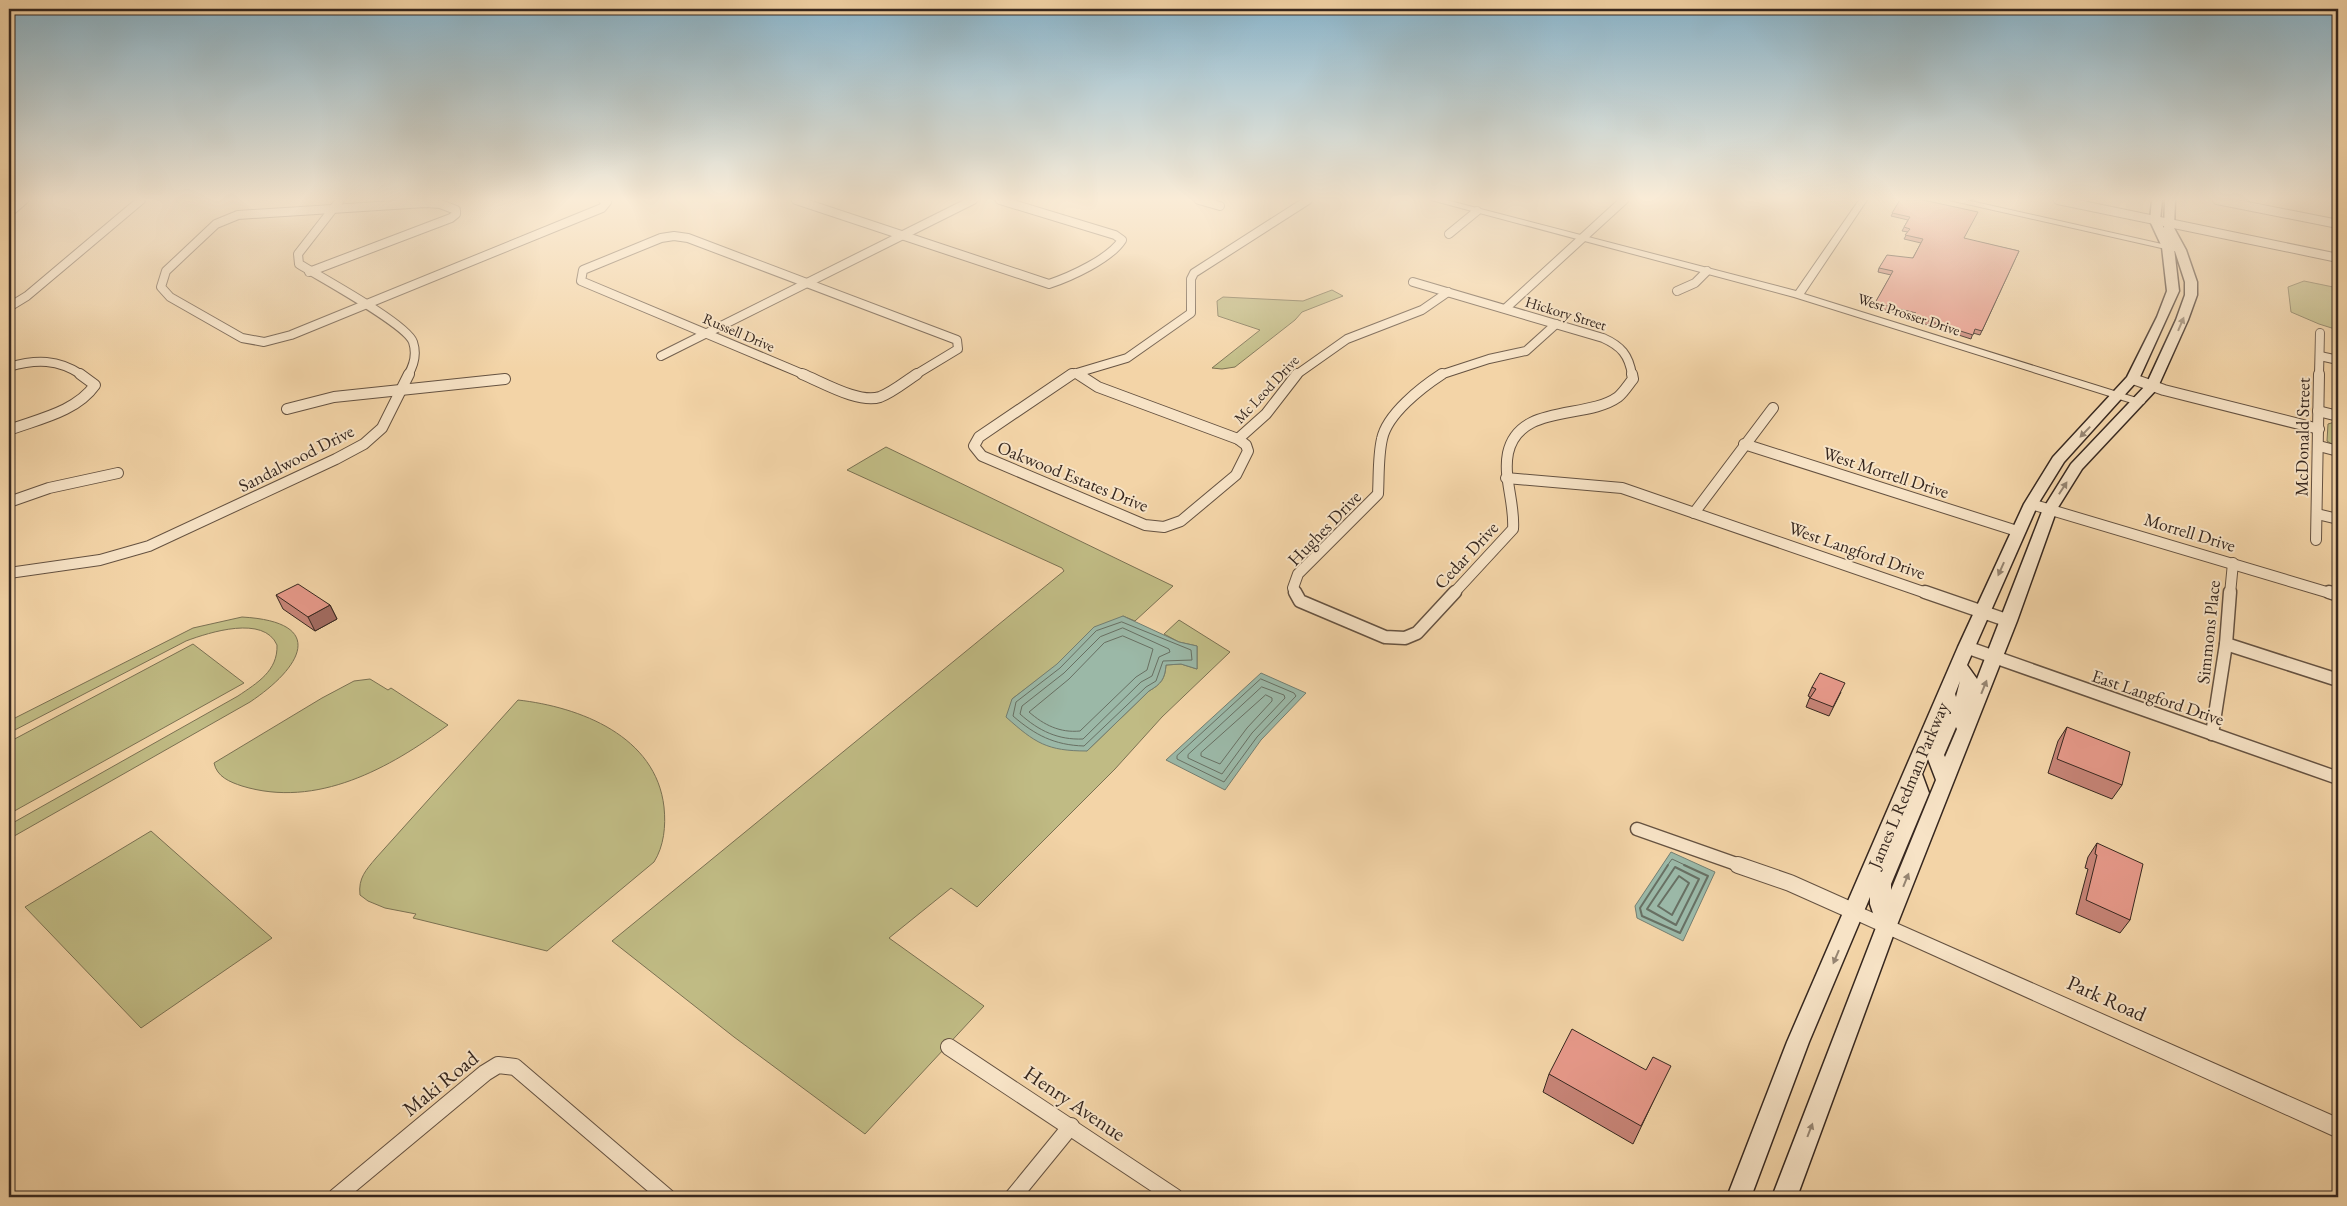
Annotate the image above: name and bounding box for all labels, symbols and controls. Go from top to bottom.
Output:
street label: West Prosser Drive [1855,288,1963,340]
street label: Hickory Street [1523,292,1609,334]
street label: Russell Drive [700,308,778,356]
one-way arrow [2177,317,2185,331]
street label: Mc Leod Drive [1229,351,1303,427]
street label: McDonald Street [2289,377,2315,497]
street label: Sandalwood Drive [234,419,358,497]
one-way arrow [2080,425,2092,437]
street label: Oakwood Estates Drive [994,435,1152,517]
street label: West Morrell Drive [1820,441,1952,503]
one-way arrow [2058,481,2068,494]
street label: Hughes Drive [1282,485,1366,571]
street label: Morrell Drive [2141,507,2239,557]
street label: Cedar Drive [1429,516,1503,594]
street label: West Langford Drive [1786,516,1928,584]
one-way arrow [1996,562,2004,576]
street label: Simmons Place [2191,579,2225,685]
street label: East Langford Drive [2089,664,2227,730]
one-way arrow [1980,680,1988,694]
street label: James L Redman Parkway [1862,698,1954,874]
one-way arrow [1902,872,1910,887]
one-way arrow [1831,950,1839,964]
street label: Park Road [2063,969,2151,1028]
street label: Maki Road [397,1044,484,1122]
street label: Henry Avenue [1019,1059,1131,1147]
one-way arrow [1807,1122,1814,1137]

